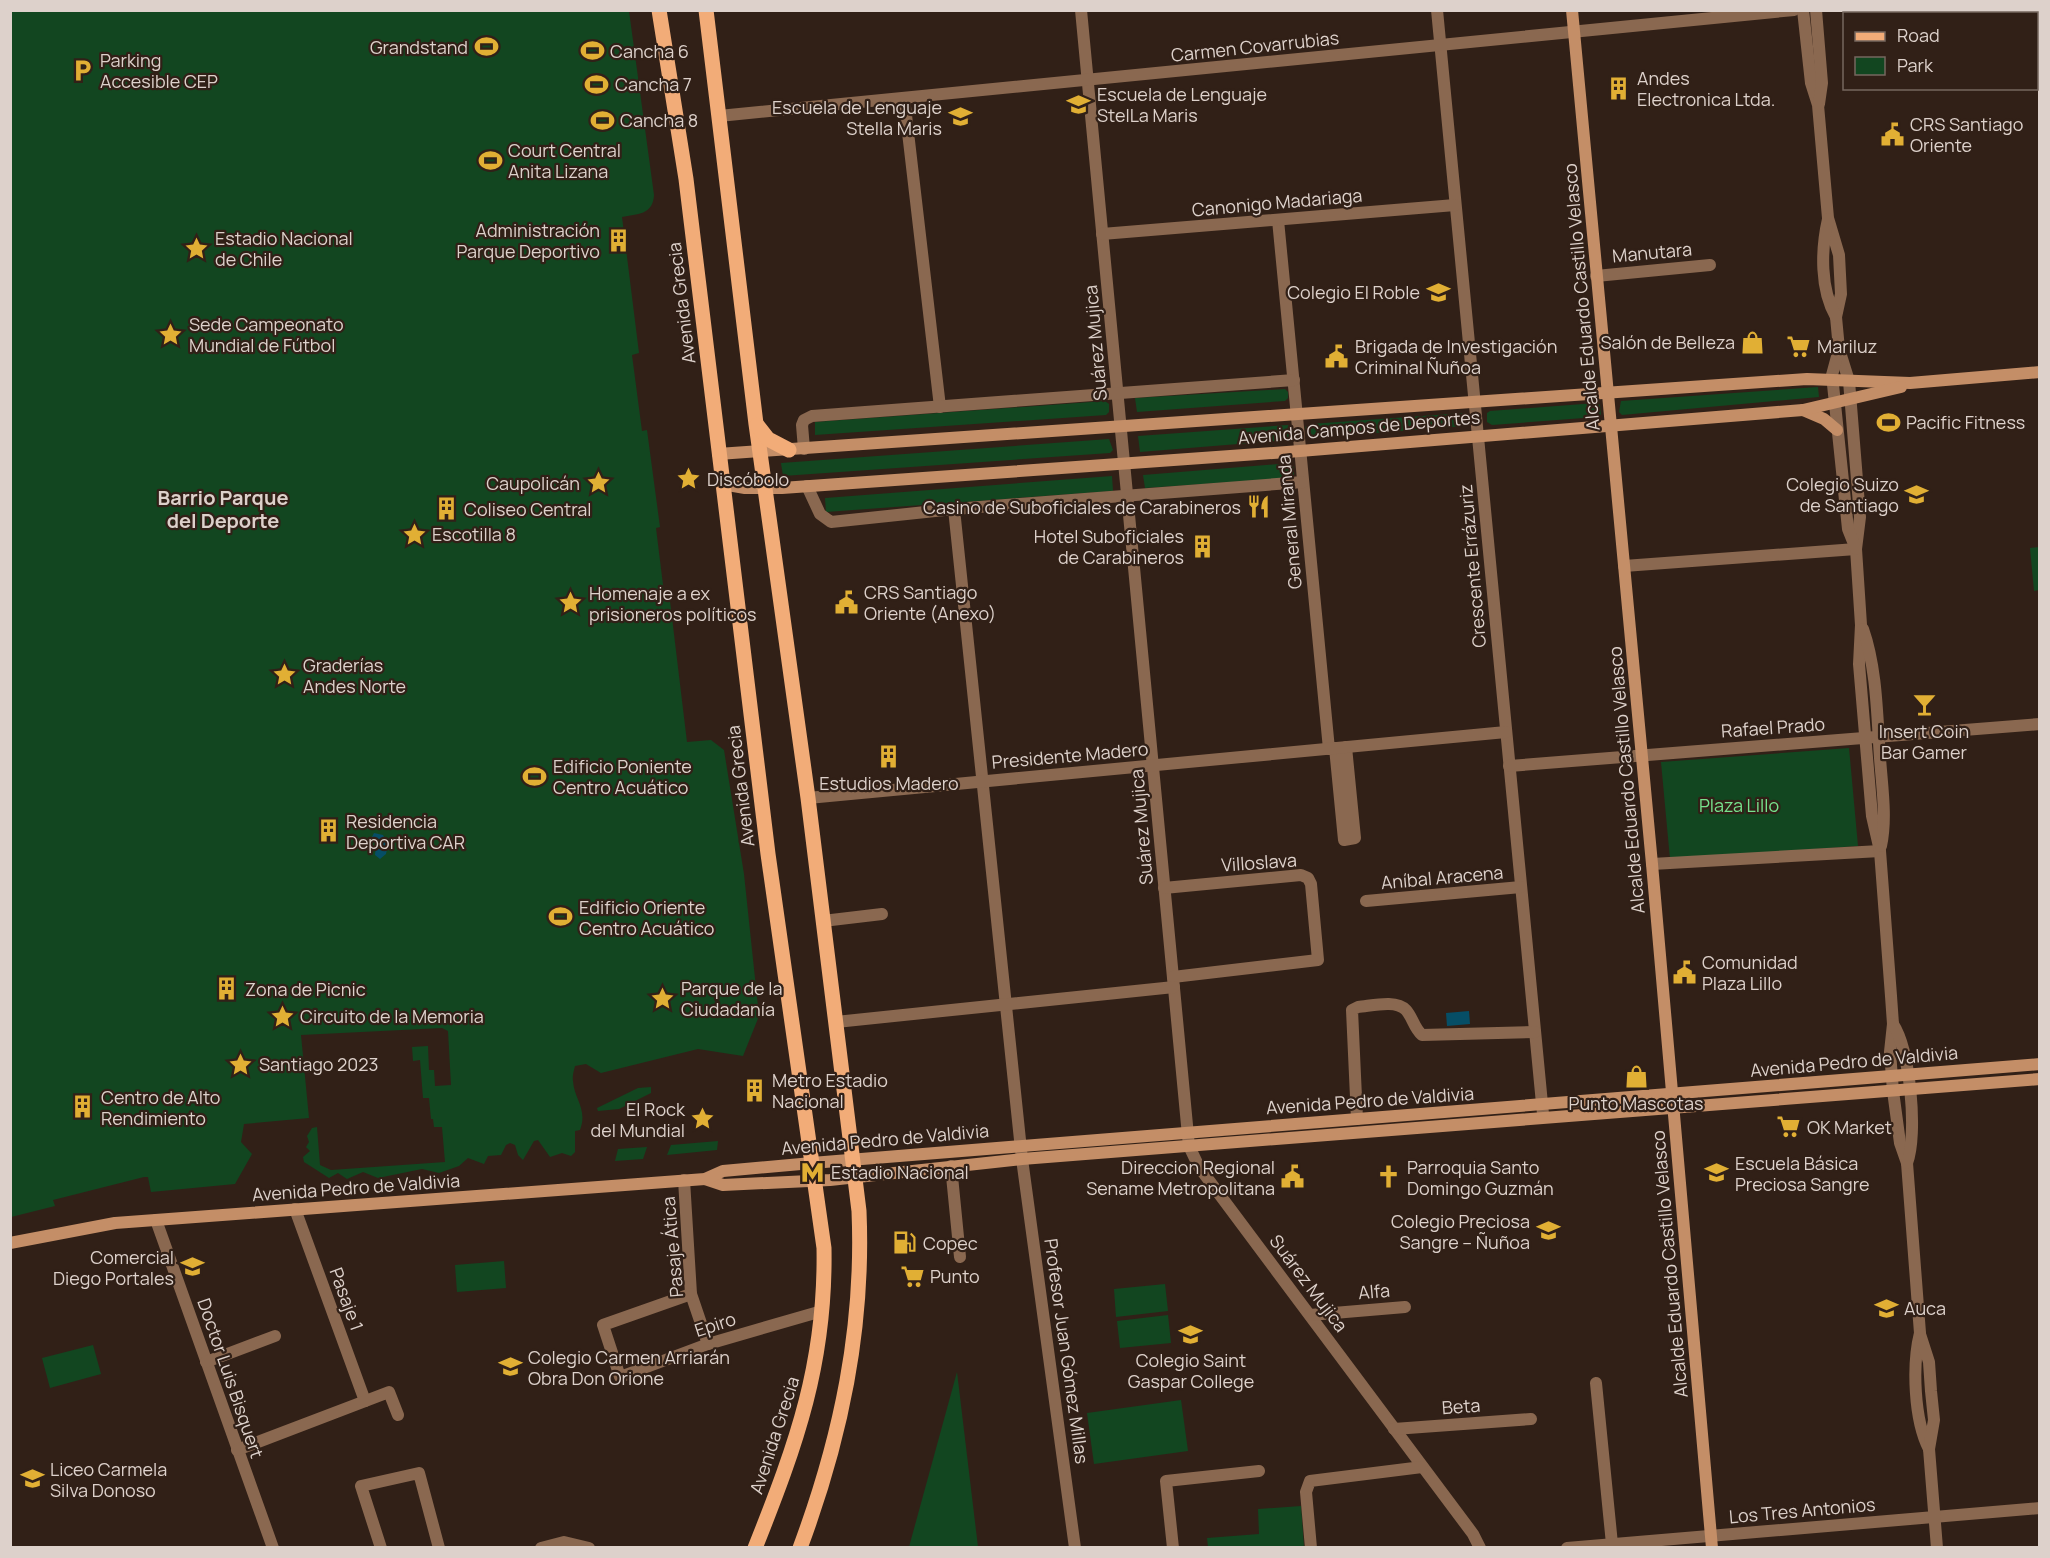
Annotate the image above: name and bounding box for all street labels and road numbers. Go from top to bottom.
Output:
street label: Carmen Covarrubias [1170,25,1340,67]
street label: Alcalde Eduardo Castillo Velasco [1557,162,1605,432]
street label: Canonigo Madariaga [1191,183,1363,221]
street label: Manutara [1611,237,1693,267]
street label: Avenida Grecia [662,241,700,365]
street label: Suárez Mujica [1078,284,1112,402]
street label: Avenida Campos de Deportes [1237,404,1481,450]
street label: General Miranda [1271,454,1307,590]
street label: Crescente Errázuriz [1453,483,1491,649]
street label: Alcalde Eduardo Castillo Velasco [1602,645,1650,915]
street label: Rafael Prado [1720,711,1826,743]
street label: Avenida Grecia [721,724,759,848]
street label: Presidente Madero [991,736,1149,774]
street label: Suárez Mujica [1124,768,1158,886]
street label: Villoslava [1220,847,1298,877]
street label: Aníbal Aracena [1380,860,1504,894]
street label: Avenida Pedro de Valdivia [1749,1040,1959,1082]
street label: Avenida Pedro de Valdivia [1265,1081,1475,1119]
street label: Avenida Pedro de Valdivia [780,1118,990,1160]
street label: Alcalde Eduardo Castillo Velasco [1645,1129,1693,1399]
street label: Avenida Pedro de Valdivia [251,1168,461,1206]
street label: Pasaje Ática [656,1196,688,1298]
street label: Suárez Mujica [1264,1229,1354,1337]
street label: Profesor Juan Gómez Millas [1039,1237,1095,1465]
street label: Pasaje 1 [325,1264,369,1334]
street label: Alfa [1357,1278,1391,1304]
street label: Doctor Luis Bisquert [192,1295,270,1461]
street label: Epiro [691,1306,739,1342]
street label: Avenida Grecia [744,1373,804,1497]
street label: Beta [1441,1393,1481,1419]
street label: Los Tres Antonios [1728,1492,1876,1528]

